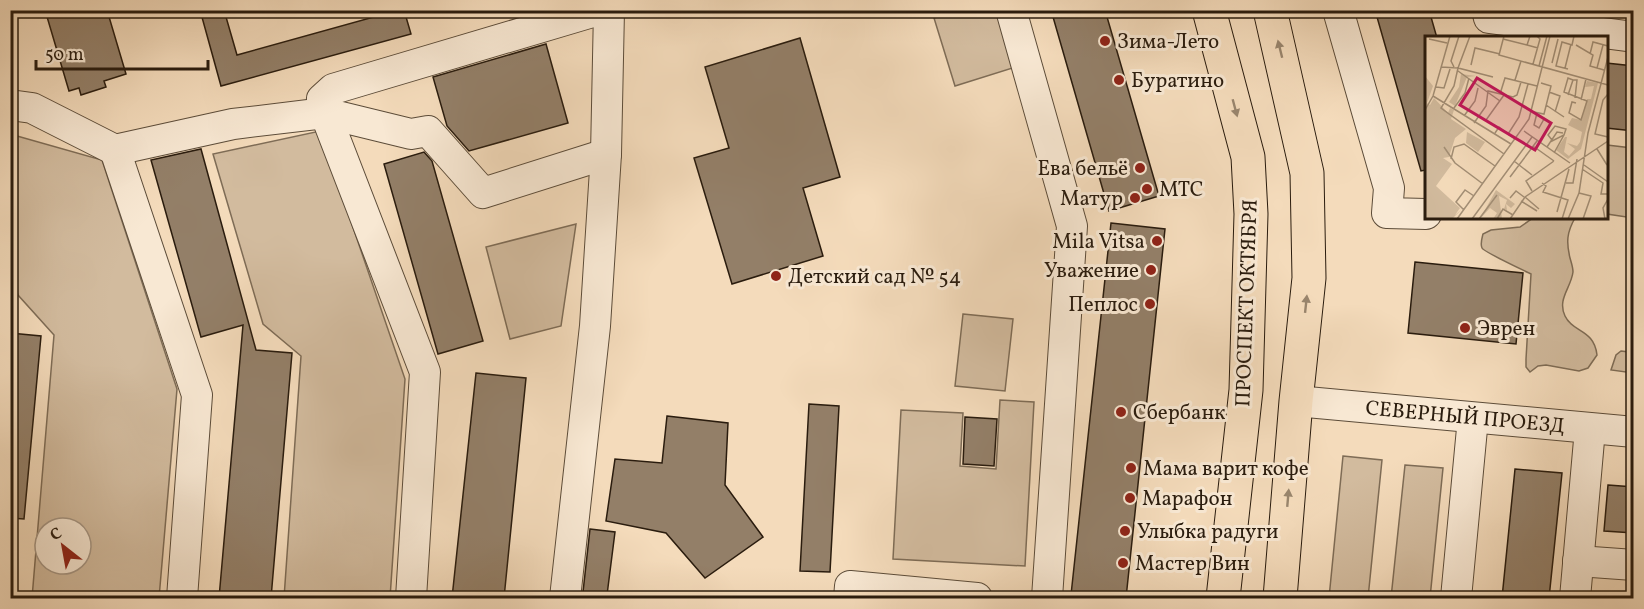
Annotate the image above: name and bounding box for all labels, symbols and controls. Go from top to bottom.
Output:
place label: Зима-Лето [1117,28,1219,57]
scale bar [36,33,208,71]
marker: Зима-Лето [1098,34,1112,48]
inset map [1425,36,1608,219]
one-way arrow [1274,40,1284,59]
text: 50 m [45,43,84,68]
place label: Буратино [1131,67,1224,96]
marker: Буратино [1112,73,1126,87]
one-way arrow [1231,99,1240,117]
place label: Ева бельё [1037,155,1128,184]
marker: Ева бельё [1133,161,1147,175]
place label: МТС [1159,176,1204,205]
marker: МТС [1140,182,1154,196]
place label: Матур [1060,185,1123,214]
marker: Матур [1128,191,1142,205]
street label: ПРОСПЕКТ ОКТЯБРЯ [1229,199,1266,408]
place label: Mila Vitsa [1052,228,1145,257]
marker: Mila Vitsa [1150,234,1164,248]
place label: Уважение [1044,257,1139,286]
place label: Детский сад № 54 [788,263,961,292]
marker: Уважение [1144,263,1158,277]
marker: Детский сад № 54 [769,269,783,283]
place label: Пеплос [1068,291,1138,320]
one-way arrow [1301,295,1311,314]
marker: Пеплос [1143,297,1157,311]
place label: Эврен [1477,315,1536,344]
marker: Эврен [1458,321,1472,335]
street label: СЕВЕРНЫЙ ПРОЕЗД [1364,394,1566,442]
place label: Сбербанк [1133,399,1225,428]
marker: Сбербанк [1114,405,1128,419]
place label: Мама варит кофе [1143,455,1309,484]
marker: Мама варит кофе [1124,461,1138,475]
place label: Марафон [1142,485,1233,514]
one-way arrow [1283,489,1293,508]
marker: Марафон [1123,491,1137,505]
north arrow [33,516,93,576]
place label: Улыбка радуги [1137,518,1279,547]
text: С [46,523,66,547]
marker: Улыбка радуги [1118,524,1132,538]
place label: Мастер Вин [1135,550,1250,579]
marker: Мастер Вин [1116,556,1130,570]

